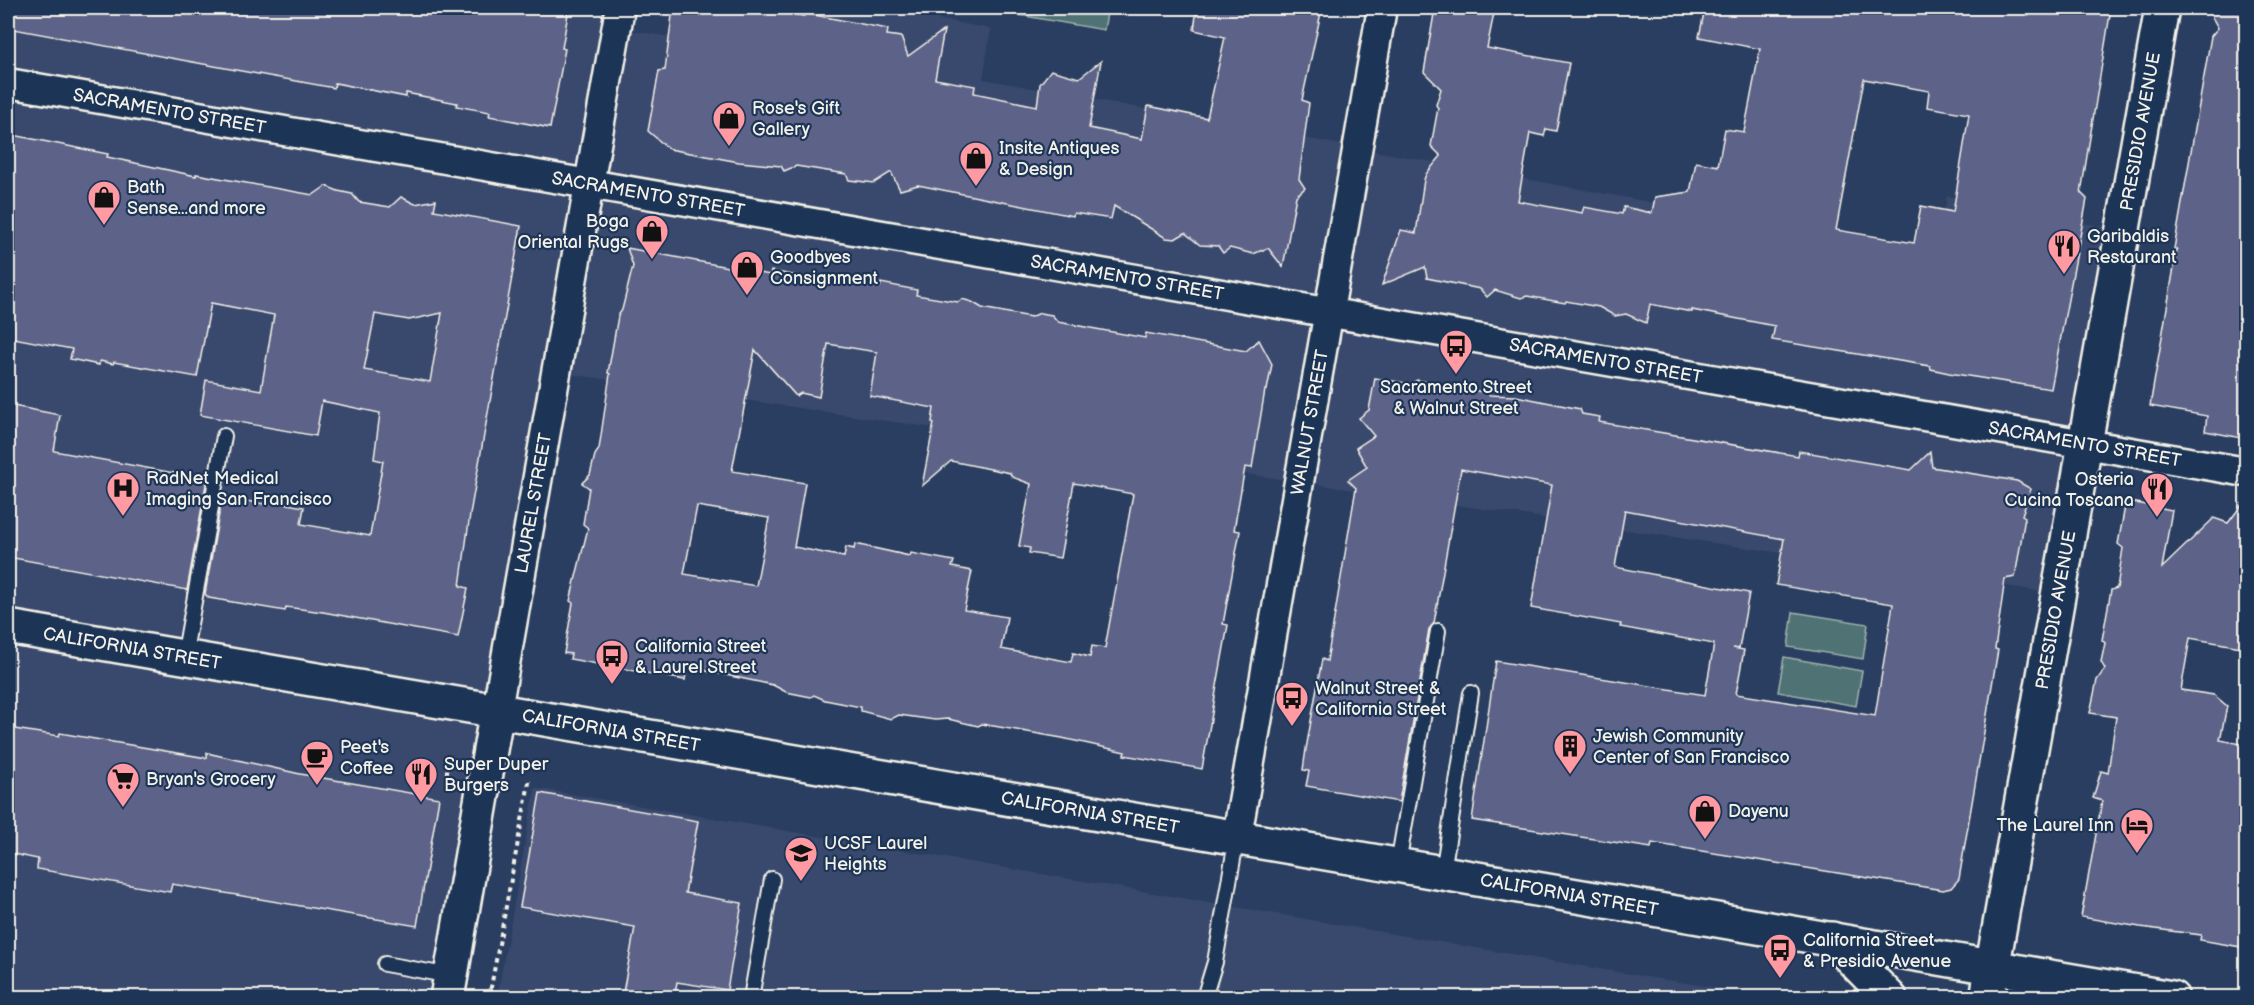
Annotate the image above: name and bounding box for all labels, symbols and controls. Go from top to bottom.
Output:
street label: PRESIDIO AVENUE [2116,50,2165,212]
street label: SACRAMENTO STREET [71,84,268,138]
place label: Rose's Gift Gallery [752,98,840,140]
shop icon: Rose's Gift Gallery [711,100,747,147]
place label: Insite Antiques & Design [999,138,1119,180]
shop icon: Insite Antiques & Design [958,140,994,187]
street label: SACRAMENTO STREET [550,167,747,221]
place label: Bath Sense...and more [127,177,266,219]
shop icon: Bath Sense...and more [86,179,122,226]
place label: Boga Oriental Rugs [518,211,629,253]
shop icon: Boga Oriental Rugs [634,213,670,260]
place label: Garibaldis Restaurant [2087,226,2177,268]
restaurant icon: Garibaldis Restaurant [2046,228,2082,275]
place label: Goodbyes Consignment [770,247,879,289]
shop icon: Goodbyes Consignment [729,249,765,296]
street label: SACRAMENTO STREET [1029,250,1226,305]
bus stop icon: Sacramento Street & Walnut Street [1438,328,1474,375]
street label: SACRAMENTO STREET [1508,334,1704,388]
street label: WALNUT STREET [1286,348,1333,497]
place label: Sacramento Street & Walnut Street [1380,377,1532,419]
street label: SACRAMENTO STREET [1987,417,2183,471]
street label: LAUREL STREET [511,431,556,575]
place label: RadNet Medical Imaging San Francisco [146,468,332,510]
place label: Osteria Cucina Toscana [2005,469,2134,511]
hospital icon: RadNet Medical Imaging San Francisco [105,470,141,517]
restaurant icon: Osteria Cucina Toscana [2139,471,2175,518]
street label: PRESIDIO AVENUE [2031,529,2080,691]
street label: CALIFORNIA STREET [41,623,223,674]
place label: California Street & Laurel Street [635,636,767,678]
bus stop icon: California Street & Laurel Street [594,638,630,685]
place label: Walnut Street & California Street [1315,678,1447,720]
bus stop icon: Walnut Street & California Street [1274,680,1310,727]
street label: CALIFORNIA STREET [520,705,702,756]
place label: Jewish Community Center of San Francisco [1593,726,1790,768]
building icon: Jewish Community Center of San Francisco [1552,728,1588,775]
place label: Peet's Coffee [340,737,394,779]
cafe icon: Peet's Coffee [299,739,335,786]
place label: Super Duper Burgers [444,754,549,796]
restaurant icon: Super Duper Burgers [403,756,439,803]
supermarket icon: Bryan's Grocery [105,761,141,808]
place label: Bryan's Grocery [146,769,276,790]
street label: CALIFORNIA STREET [999,787,1181,838]
shop icon: Dayenu [1687,793,1723,840]
place label: Dayenu [1728,801,1789,822]
hotel icon: The Laurel Inn [2119,807,2155,854]
place label: The Laurel Inn [1997,815,2114,836]
place label: UCSF Laurel Heights [824,833,927,875]
school or university icon: UCSF Laurel Heights [783,835,819,882]
street label: CALIFORNIA STREET [1479,869,1660,920]
place label: California Street & Presidio Avenue [1803,930,1951,972]
bus stop icon: California Street & Presidio Avenue [1762,932,1798,979]

